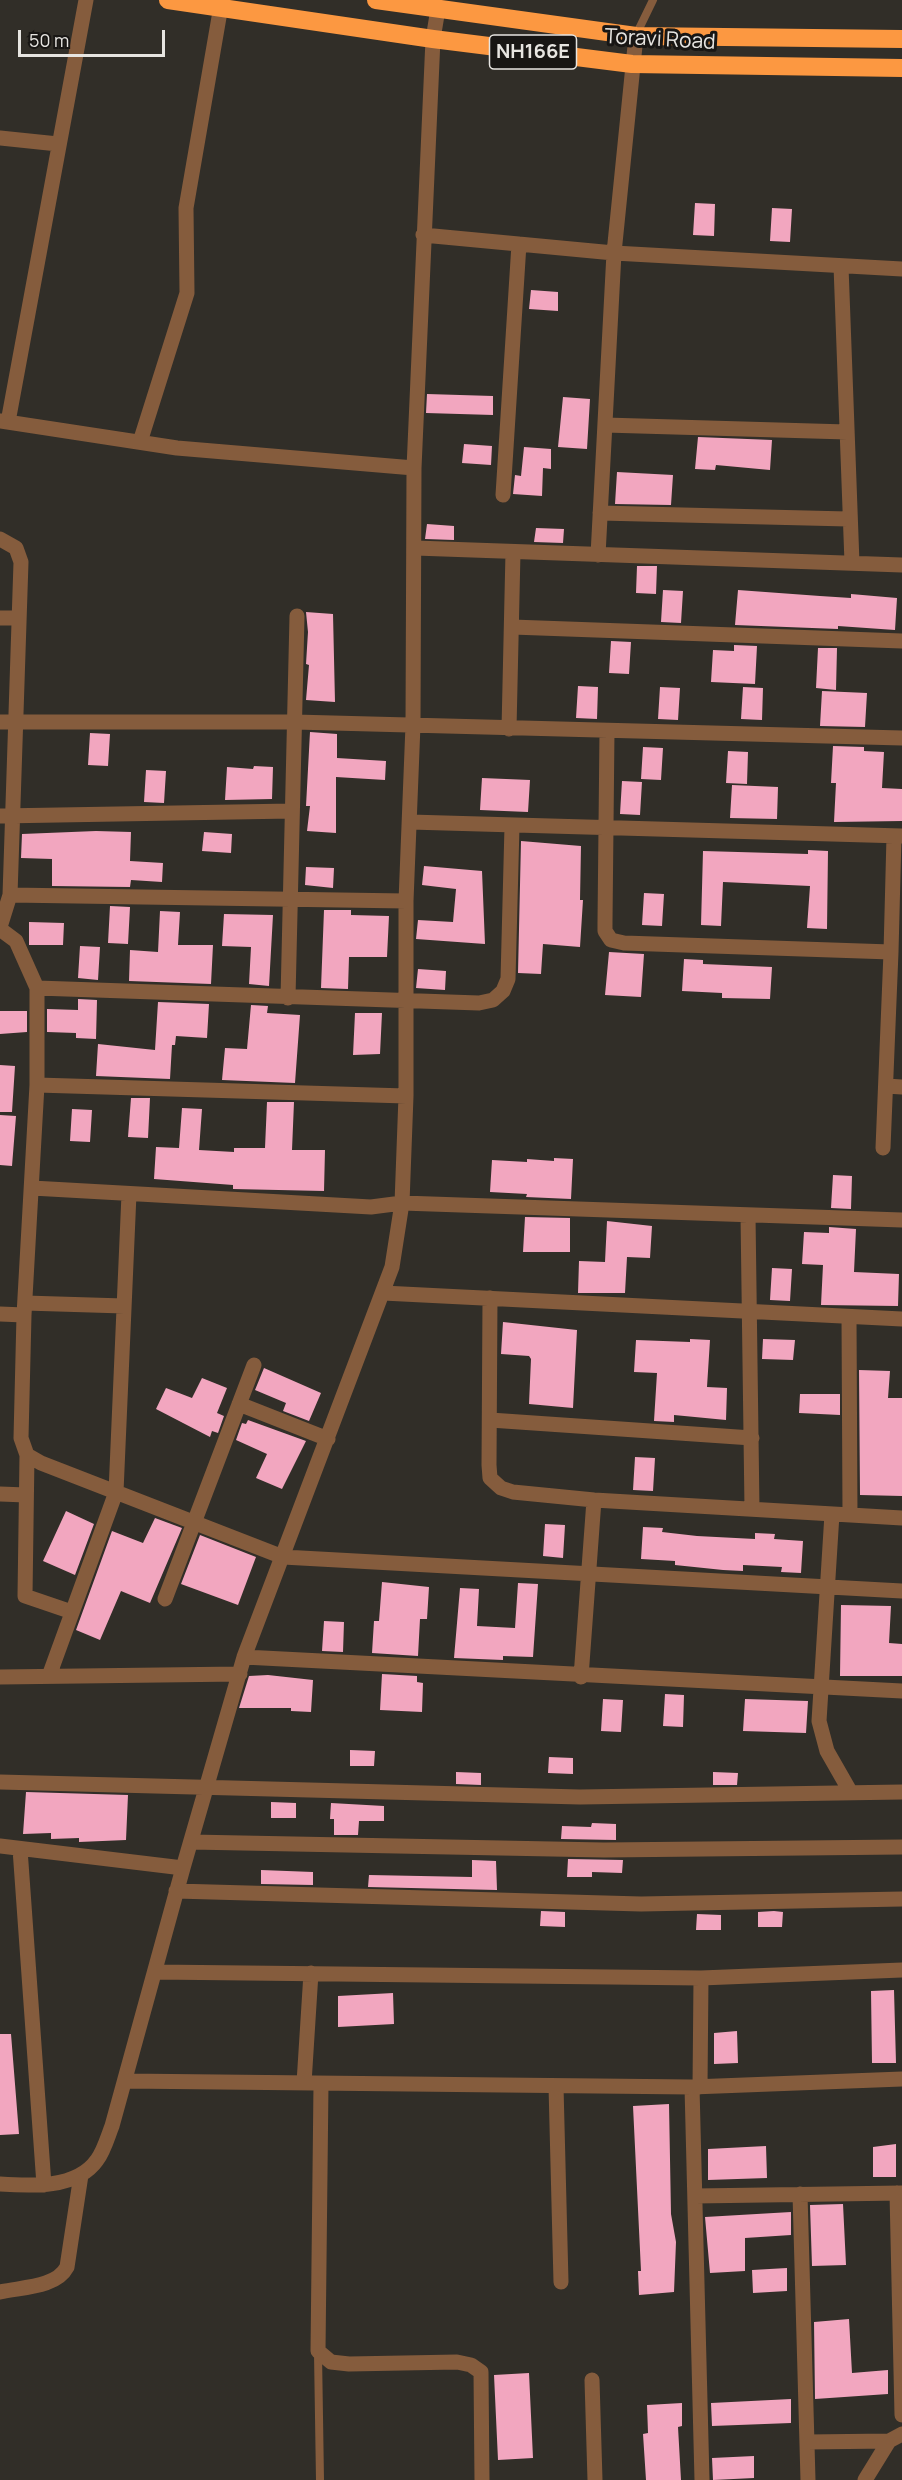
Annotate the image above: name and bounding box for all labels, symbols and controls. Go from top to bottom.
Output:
scale bar [21,18,168,56]
street label: Toravi Road [604,25,716,55]
text: 50 m [29,28,69,52]
road number: NH166E [490,35,576,69]

